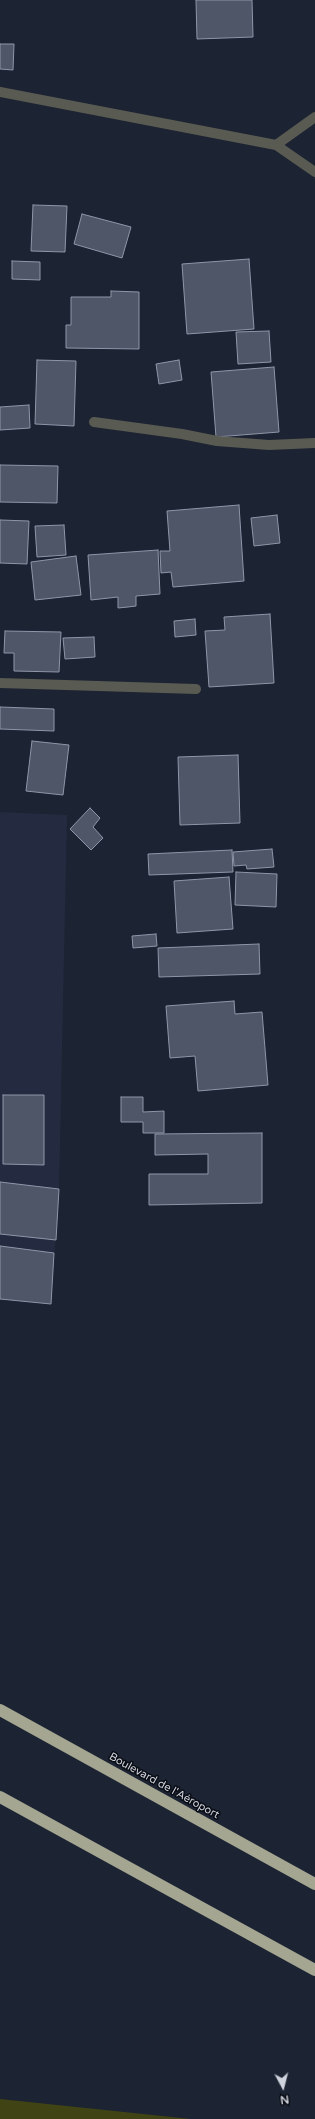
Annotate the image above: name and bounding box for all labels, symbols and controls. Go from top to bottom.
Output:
street label: Boulevard de l'Aéroport [107,1750,221,1822]
north arrow [263,2067,303,2107]
text: N [279,2092,290,2106]

